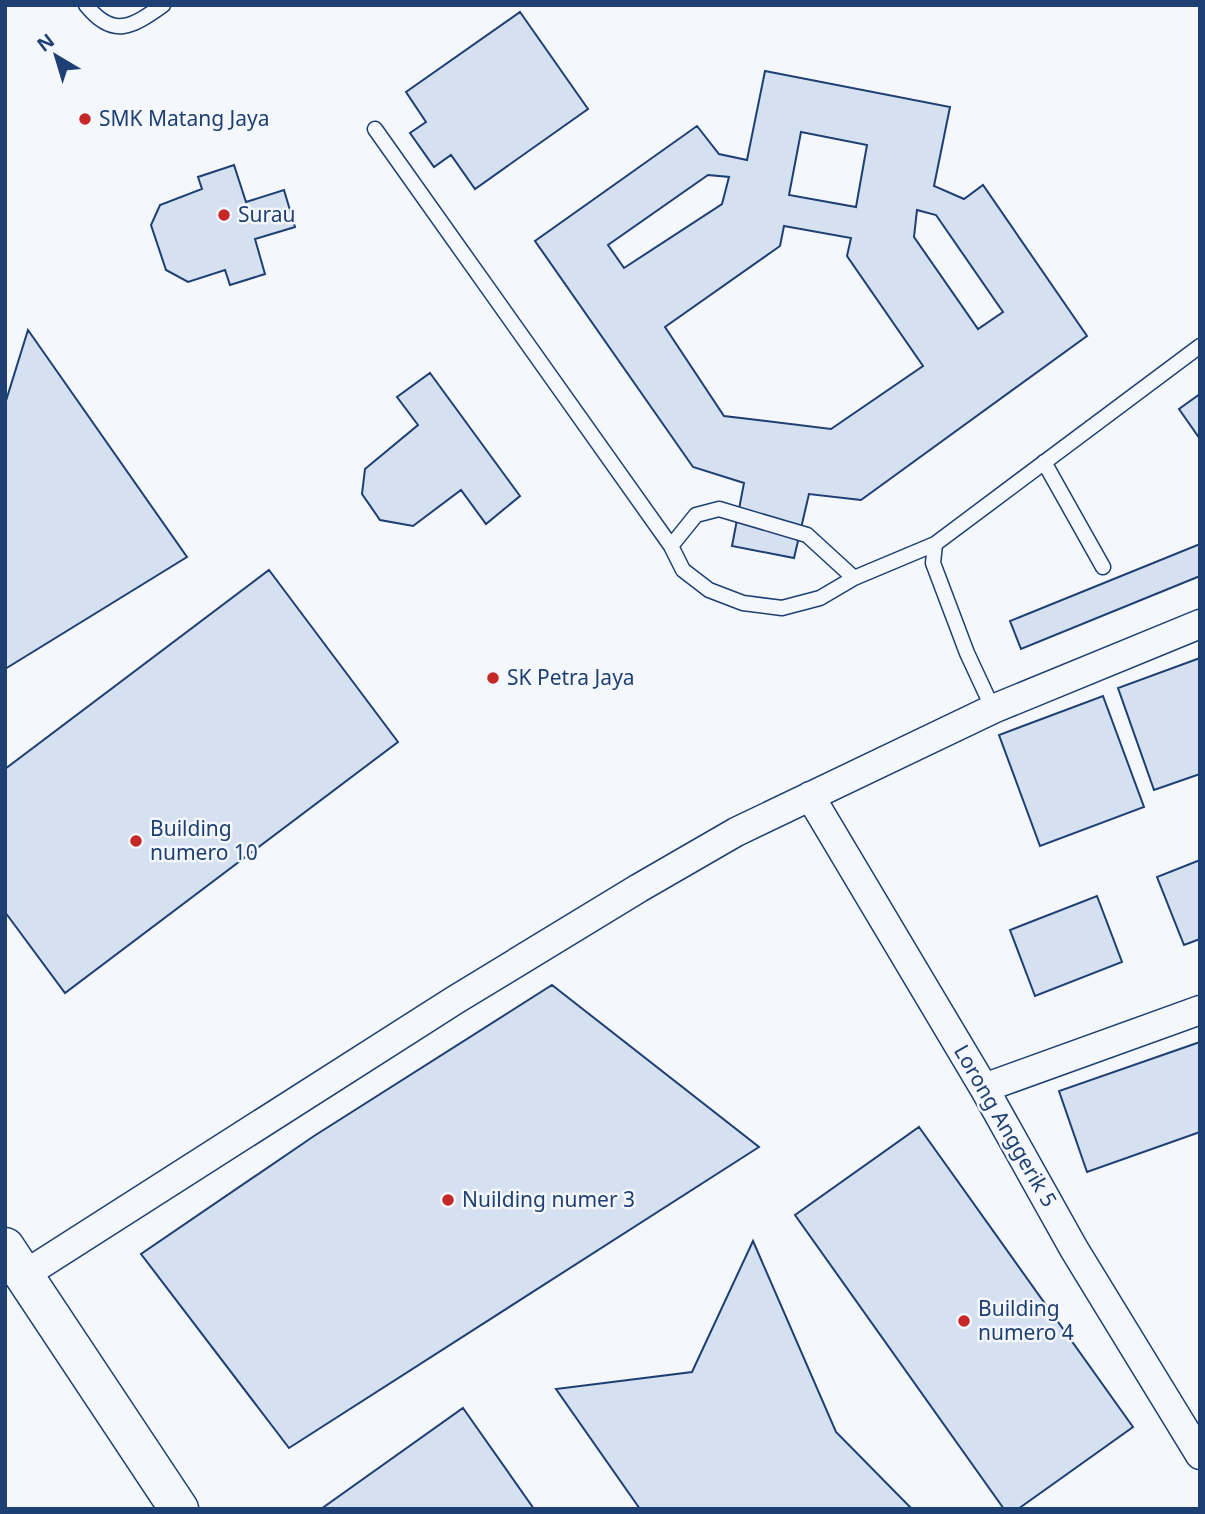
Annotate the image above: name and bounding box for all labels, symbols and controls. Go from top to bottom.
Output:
north arrow [21,21,91,91]
text: N [31,28,60,58]
place label: SMK Matang Jaya [99,104,270,132]
marker: SMK Matang Jaya [77,111,93,127]
place label: Surau [238,200,296,228]
marker: Surau [216,207,232,223]
place label: SK Petra Jaya [507,663,635,691]
marker: SK Petra Jaya [485,670,501,686]
place label: Building numero 10 [150,814,258,866]
marker: Building numero 10 [128,833,144,849]
street label: Lorong Anggerik 5 [948,1039,1064,1212]
place label: Nuilding numer 3 [462,1185,635,1213]
marker: Nuilding numer 3 [440,1192,456,1208]
place label: Building numero 4 [978,1294,1074,1346]
marker: Building numero 4 [956,1313,972,1329]

